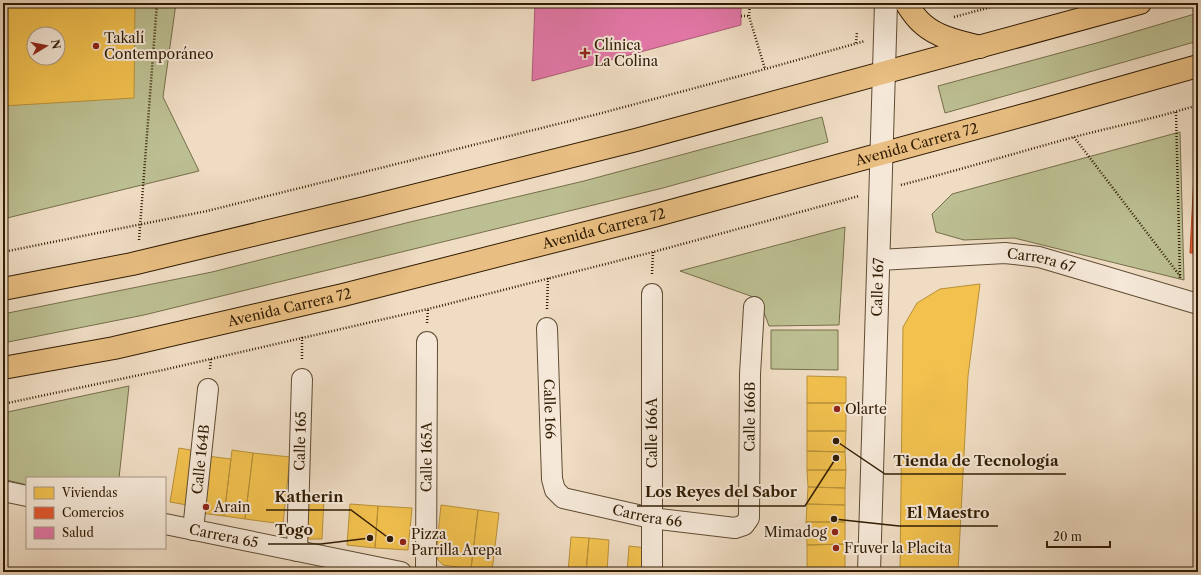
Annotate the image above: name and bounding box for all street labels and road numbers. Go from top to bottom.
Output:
street label: Avenida Carrera 72 [852,119,980,170]
street label: Avenida Carrera 72 [539,204,667,253]
street label: Carrera 67 [1006,244,1077,276]
street label: Calle 167 [868,257,887,317]
street label: Avenida Carrera 72 [225,284,353,331]
street label: Calle 166 [540,378,560,439]
street label: Calle 166B [740,381,759,452]
street label: Calle 166A [643,397,661,468]
street label: Calle 165 [290,411,310,471]
street label: Calle 165A [417,421,436,492]
street label: Calle 164B [188,423,213,495]
street label: Carrera 66 [611,500,683,531]
street label: Carrera 65 [188,520,260,552]

